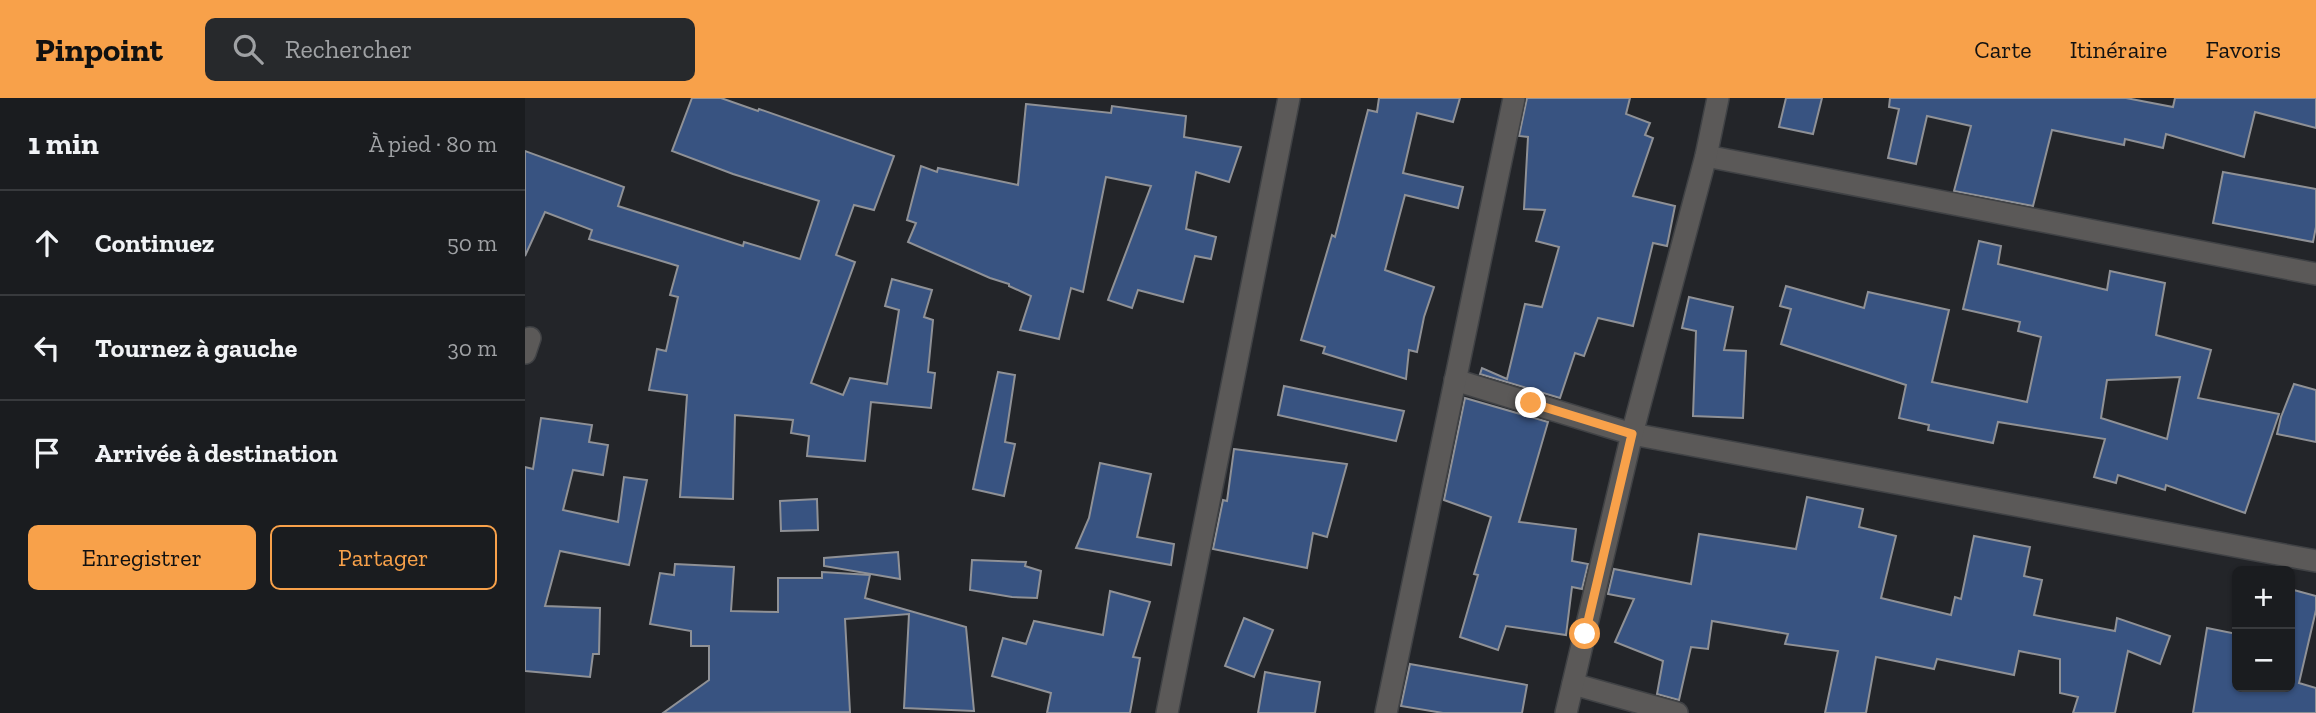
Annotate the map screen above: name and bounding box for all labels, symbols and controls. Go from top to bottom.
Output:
search box [205,18,695,81]
text: Pinpoint [35,30,163,69]
icon: search [229,30,267,68]
text: Rechercher [285,33,412,65]
text: Carte [1974,35,2032,64]
text: Itinéraire [2070,35,2167,64]
text: Favoris [2205,35,2281,64]
text: 1 min [28,126,99,162]
text: À pied · 80 m [369,130,497,158]
icon: ahead [28,224,66,262]
text: Continuez [95,227,214,259]
text: 50 m [447,229,497,257]
icon: left [28,329,66,367]
text: Tournez à gauche [95,332,297,364]
text: 30 m [447,334,497,362]
route end [1515,387,1546,418]
icon: arrive [28,434,66,472]
text: Arrivée à destination [95,437,338,469]
button: Enregistrer [28,525,256,590]
button: Partager [270,525,497,590]
map controls [2232,566,2295,692]
button: + [2232,566,2295,629]
route start [1569,618,1600,649]
button: − [2232,629,2295,692]

